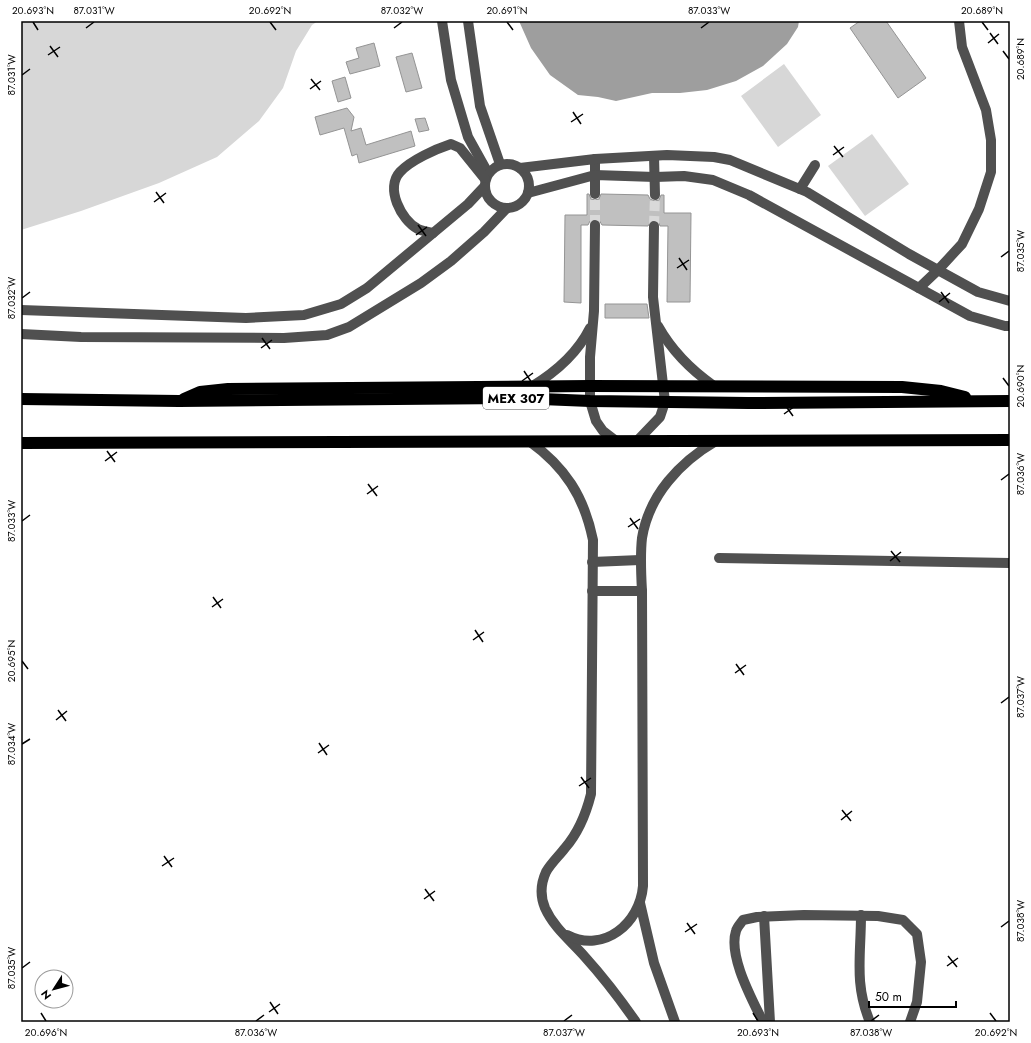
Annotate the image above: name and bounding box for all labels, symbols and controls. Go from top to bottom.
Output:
text: 20.693°N [12,3,54,18]
text: 87.031°W [73,3,115,18]
text: 20.692°N [249,3,291,18]
text: 87.032°W [381,3,423,18]
text: 20.691°N [486,3,528,18]
text: 87.033°W [688,3,730,18]
text: 20.689°N [961,3,1003,18]
text: 20.689°N [1013,38,1028,80]
text: 87.031°W [4,54,19,96]
text: 87.035°W [1013,230,1028,272]
text: 87.032°W [4,277,19,319]
text: 20.690°N [1013,365,1028,407]
road number: MEX 307 [483,387,549,409]
text: 87.036°W [1013,453,1028,495]
text: 87.033°W [4,500,19,542]
text: 20.695°N [4,640,19,682]
text: 87.037°W [1013,676,1028,718]
text: 87.034°W [4,723,19,765]
text: 87.038°W [1013,900,1028,942]
text: 87.035°W [4,947,19,989]
north arrow [34,969,74,1009]
scale bar [869,983,956,1009]
text: N [37,987,55,1003]
text: 50 m [875,988,902,1006]
text: 20.696°N [25,1025,67,1040]
text: 87.036°W [235,1025,277,1040]
text: 87.037°W [543,1025,585,1040]
text: 20.693°N [737,1025,779,1040]
text: 87.038°W [850,1025,892,1040]
text: 20.692°N [975,1025,1017,1040]

